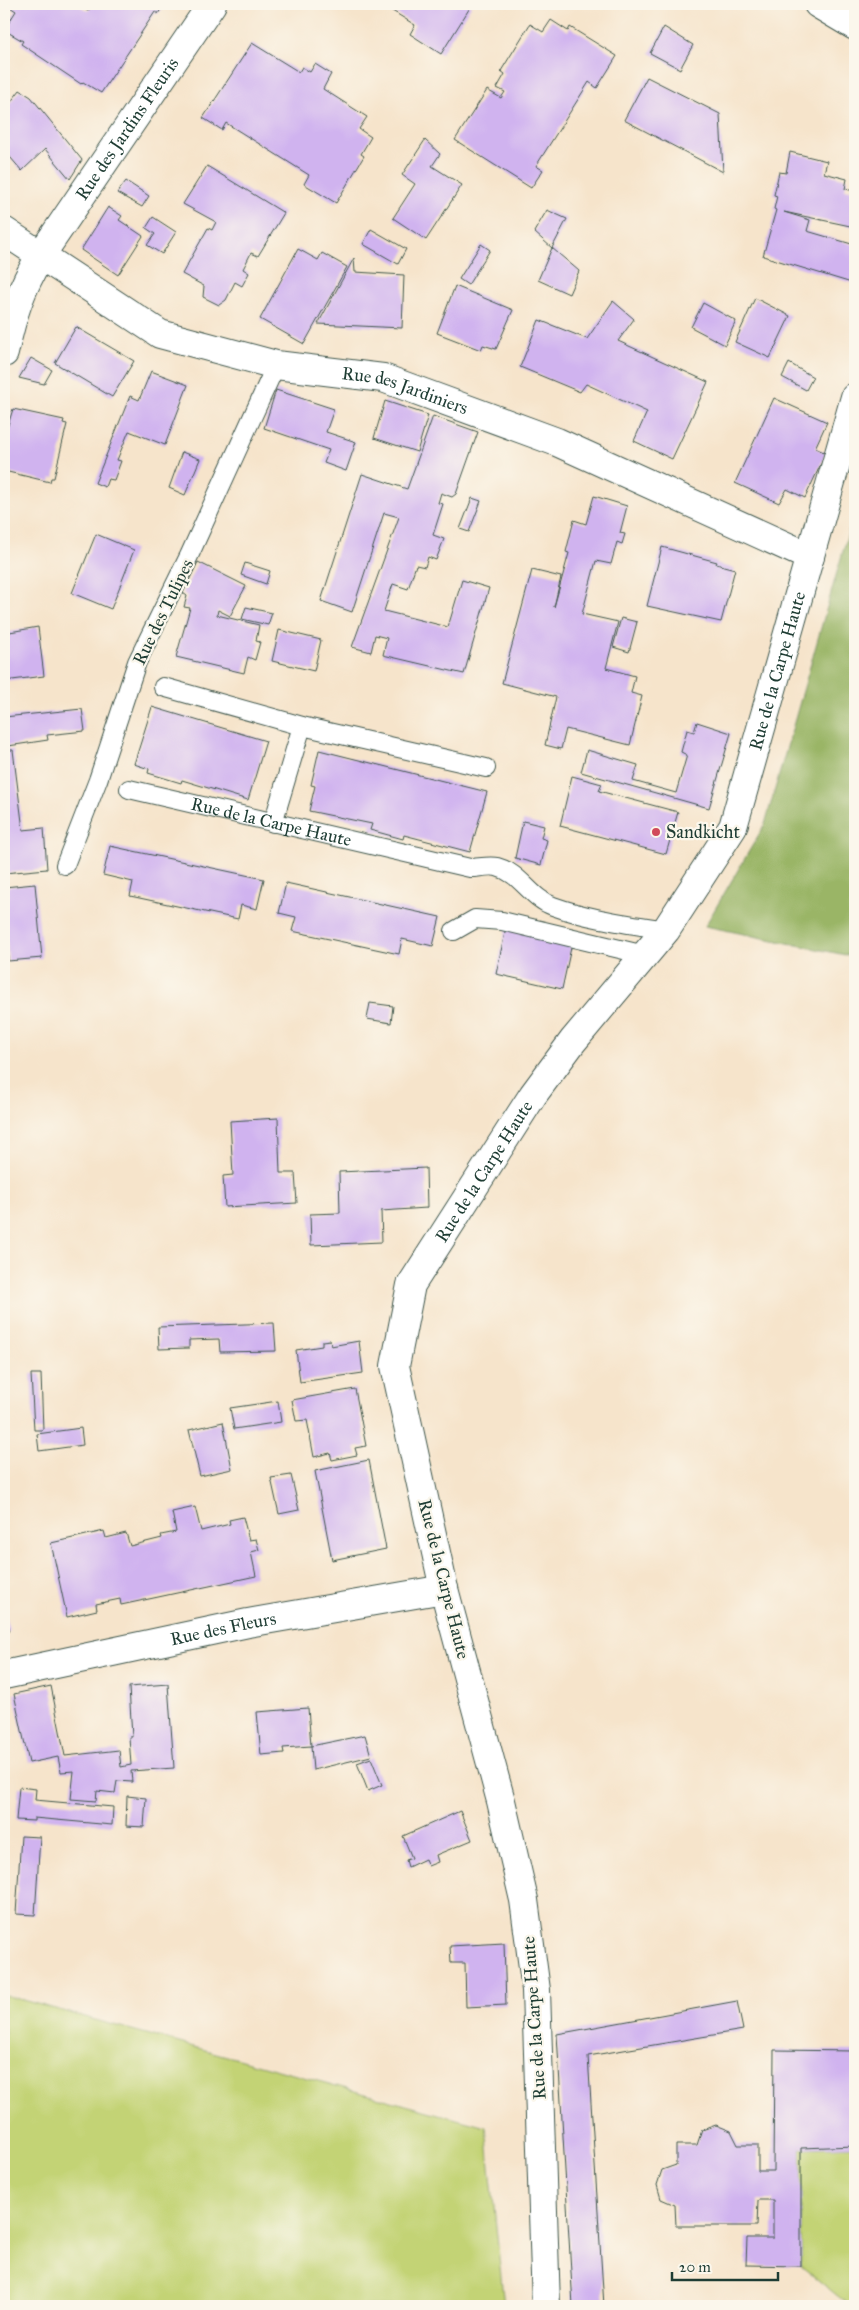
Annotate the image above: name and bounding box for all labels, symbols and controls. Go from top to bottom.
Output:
street label: Rue des Jardins Fleuris [71,53,183,204]
street label: Rue des Jardiniers [341,362,471,419]
street label: Rue des Tulipes [128,556,198,668]
street label: Rue de la Carpe Haute [744,589,810,753]
street label: Rue de la Carpe Haute [189,793,354,851]
place label: Sandkicht [666,821,740,843]
marker: Sandkicht [650,826,662,838]
street label: Rue de la Carpe Haute [430,1096,538,1246]
street label: Rue de la Carpe Haute [414,1497,474,1661]
street label: Rue des Fleurs [168,1607,278,1650]
street label: Rue de la Carpe Haute [517,1935,551,2101]
scale bar [672,2250,778,2282]
text: 20 m [679,2258,711,2276]

